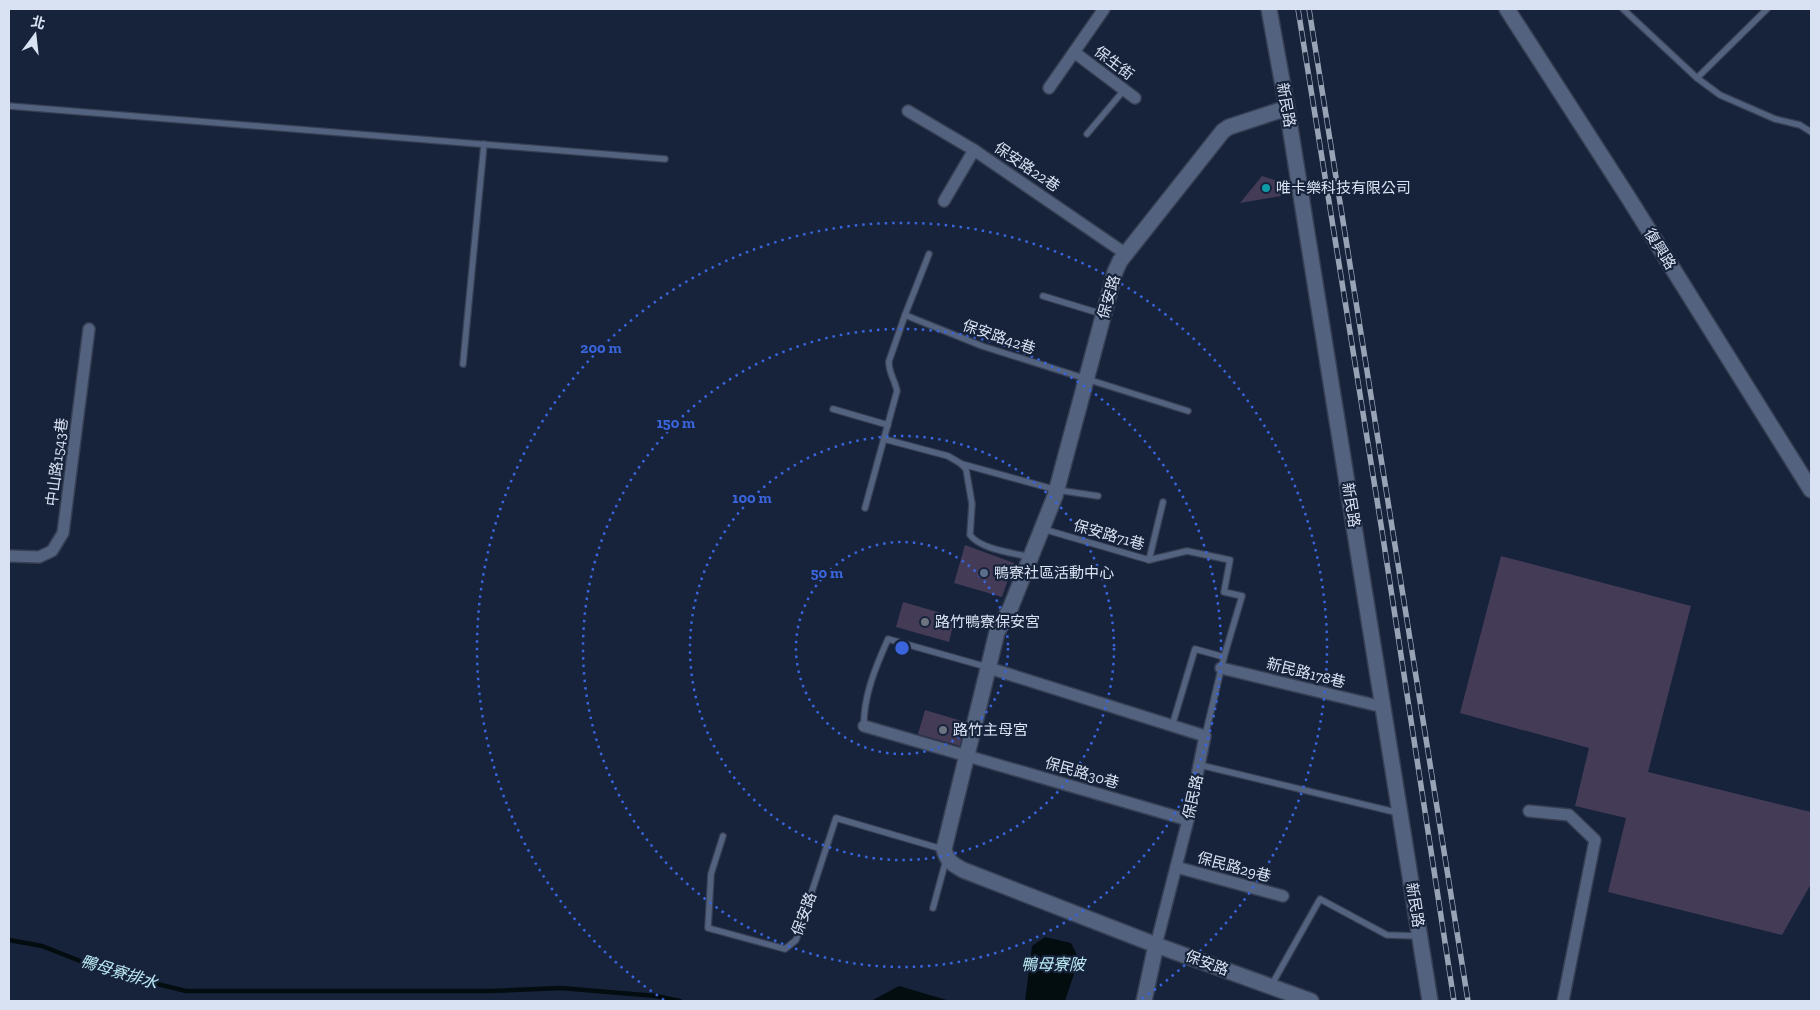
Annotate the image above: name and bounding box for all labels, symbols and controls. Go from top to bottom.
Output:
north arrow [10,10,60,60]
text: 北 [29,13,47,33]
street label: 保生街 [1091,42,1137,84]
street label: 新民路 [1273,81,1299,129]
street label: 保安路22巷 [991,138,1063,196]
place label: 唯卡樂科技有限公司 [1276,179,1411,197]
marker: 唯卡樂科技有限公司 [1260,182,1272,194]
street label: 復興路 [1640,225,1680,273]
street label: 保安路 [1094,273,1124,321]
street label: 保安路42巷 [960,316,1038,358]
text: 200 m [580,339,622,357]
text: 150 m [657,414,695,432]
street label: 中山路1543巷 [43,417,71,507]
street label: 新民路 [1339,481,1363,529]
text: 100 m [732,489,772,507]
street label: 保安路71巷 [1072,516,1146,554]
text: 50 m [811,564,843,582]
place label: 鴨寮社區活動中心 [994,564,1114,582]
marker: 鴨寮社區活動中心 [978,567,990,579]
place label: 路竹鴨寮保安宮 [935,613,1040,631]
marker: 路竹鴨寮保安宮 [919,616,931,628]
centre of rings [893,639,911,657]
street label: 新民路178巷 [1265,655,1347,691]
place label: 路竹主母宮 [953,721,1028,739]
marker: 路竹主母宮 [937,724,949,736]
street label: 保民路30巷 [1043,754,1121,792]
street label: 保民路 [1180,773,1206,821]
street label: 保民路29巷 [1195,849,1273,885]
street label: 新民路 [1403,881,1427,929]
street label: 保安路 [788,890,820,938]
street label: 保安路 [1183,947,1231,979]
water label: 鴨母寮排水 [78,951,161,993]
water label: 鴨母寮陂 [1021,955,1087,974]

